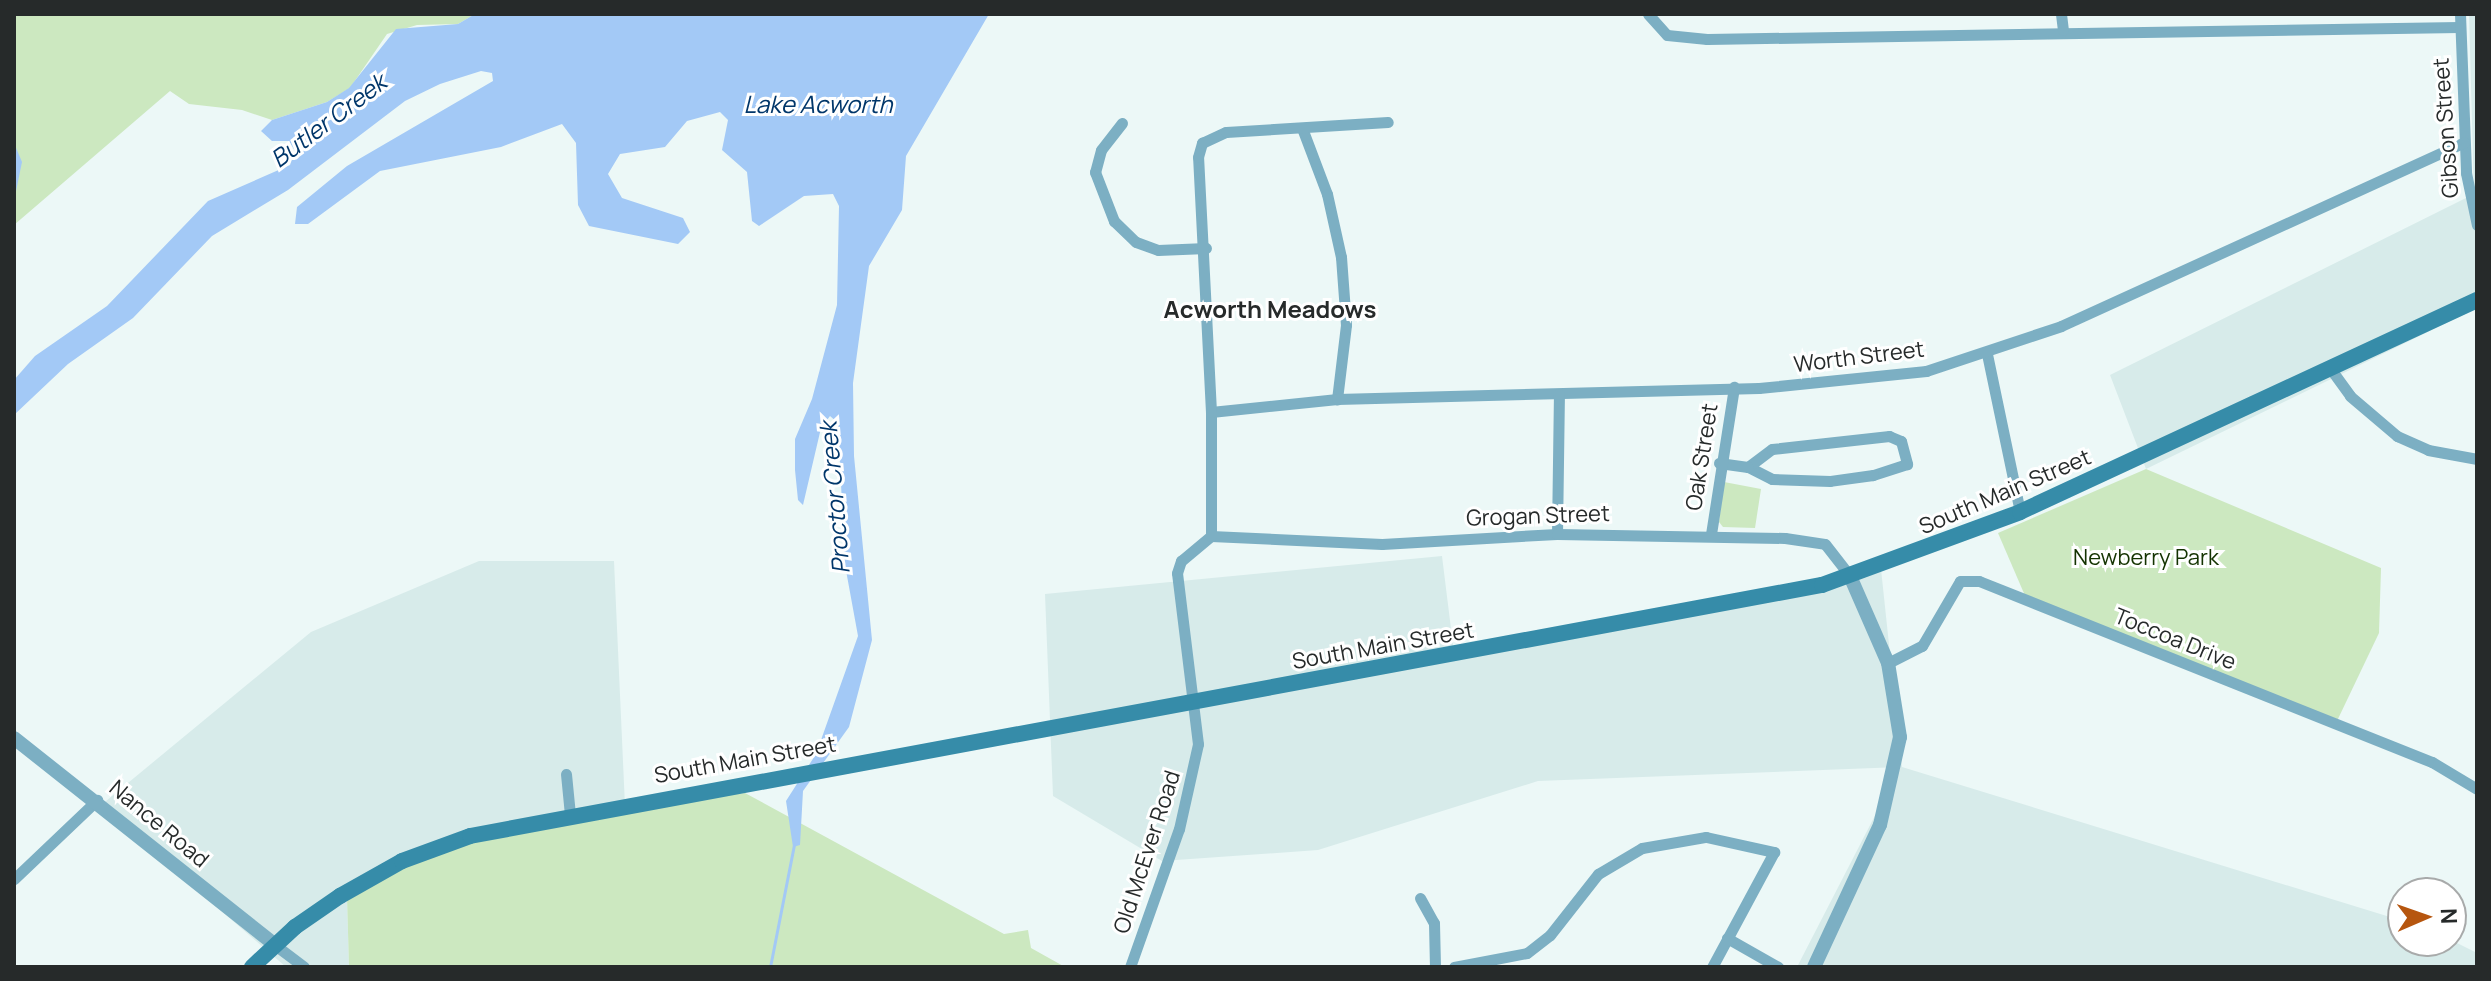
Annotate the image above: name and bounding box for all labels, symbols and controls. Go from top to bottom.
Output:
street label: Gibson Street [2428,57,2464,199]
water label: Butler Creek [265,67,391,173]
water label: Lake Acworth [743,90,893,118]
district label: Acworth Meadows [1164,295,1376,323]
street label: Worth Street [1792,336,1926,378]
street label: Oak Street [1681,402,1723,512]
water label: Proctor Creek [813,421,855,575]
street label: South Main Street [1915,444,2095,540]
street label: Grogan Street [1466,500,1610,532]
park label: Newberry Park [2073,545,2219,571]
street label: Toccoa Drive [2110,603,2240,675]
street label: South Main Street [1290,617,1476,675]
street label: South Main Street [652,731,838,789]
street label: Old McEver Road [1108,767,1186,937]
street label: Nance Road [104,775,214,873]
north arrow [2387,877,2467,957]
text: N [2434,908,2464,925]

